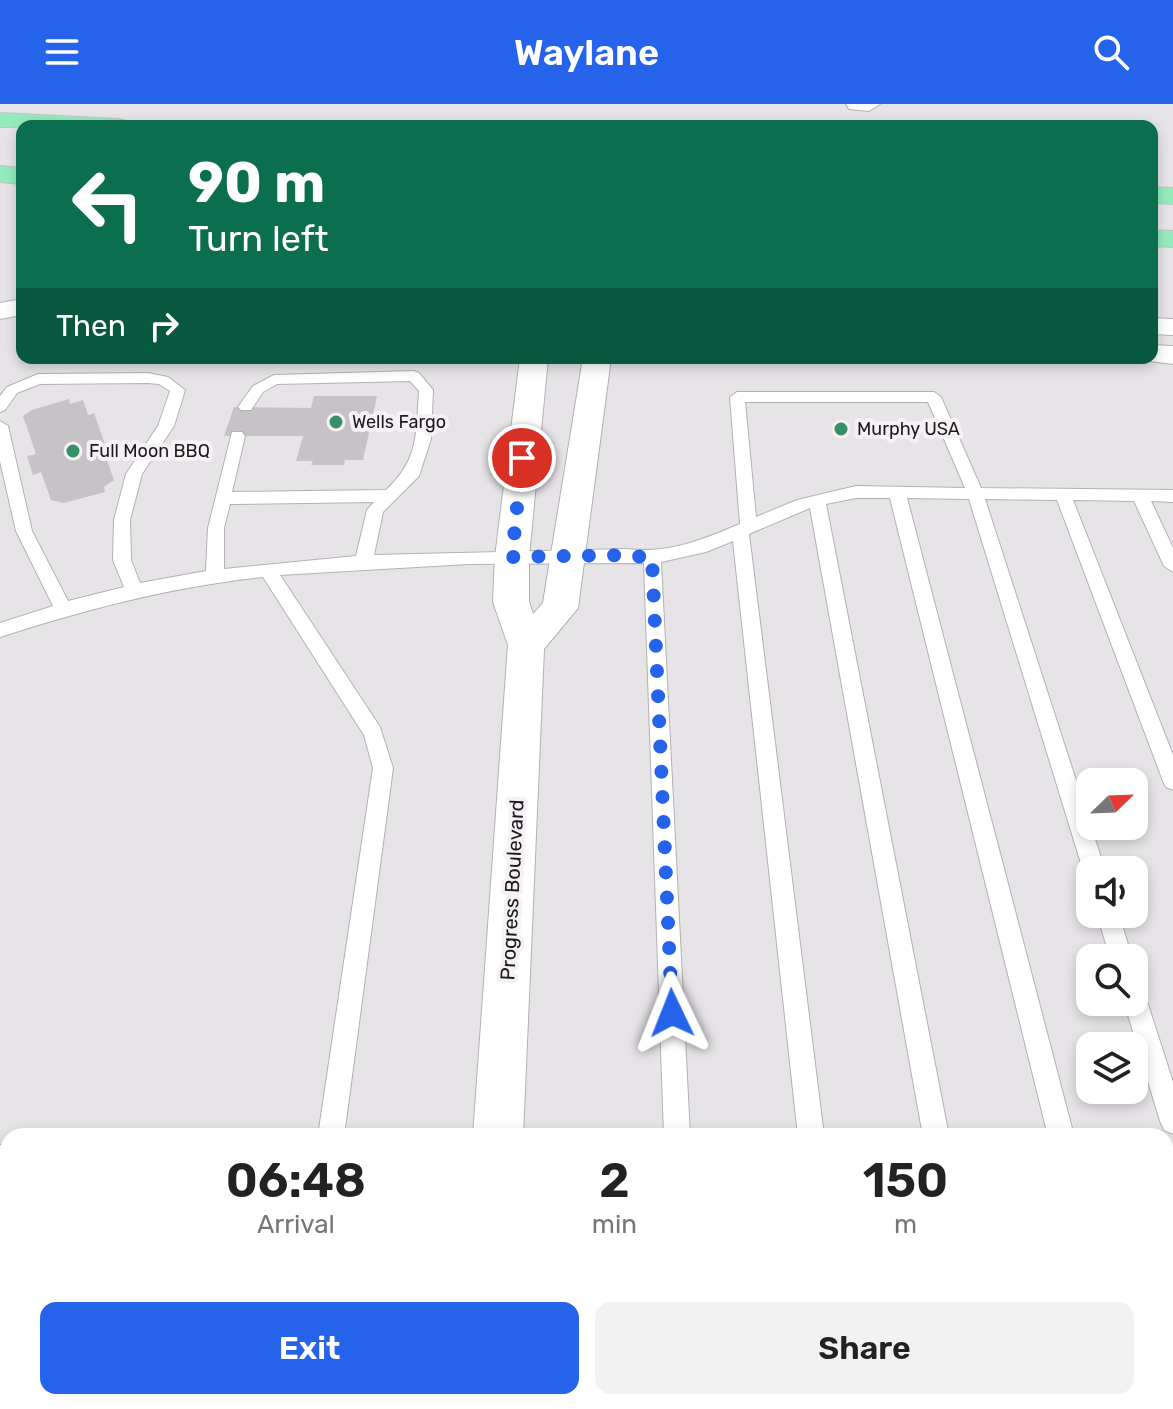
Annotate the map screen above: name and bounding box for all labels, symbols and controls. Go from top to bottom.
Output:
icon: menu [40,30,84,74]
icon: search [1089,30,1133,74]
text: Waylane [514,31,659,74]
text: 90 m [188,150,325,216]
icon: left [56,152,160,256]
text: Turn left [188,217,329,260]
icon: right [142,304,186,348]
text: Then [56,308,126,344]
place label: Wells Fargo [352,411,446,433]
marker: Wells Fargo [327,413,345,431]
place label: Murphy USA [857,418,960,440]
marker: Murphy USA [832,420,850,438]
pin [488,424,556,492]
icon: arrive [500,436,544,480]
place label: Full Moon BBQ [89,440,210,462]
marker: Full Moon BBQ [64,442,82,460]
north arrow [1076,768,1148,840]
map controls [1076,768,1148,1104]
street label: Progress Boulevard [495,799,529,981]
button: sound [1076,856,1148,928]
button: search [1076,944,1148,1016]
position arrow [630,971,714,1055]
button: layers [1076,1032,1148,1104]
text: 06:48 [226,1152,366,1209]
text: 2 [599,1152,630,1209]
text: 150 [863,1152,948,1209]
text: Arrival [257,1209,335,1240]
text: min [592,1209,637,1240]
text: m [894,1209,917,1240]
button: Exit [40,1302,579,1394]
button: Share [595,1302,1134,1394]

